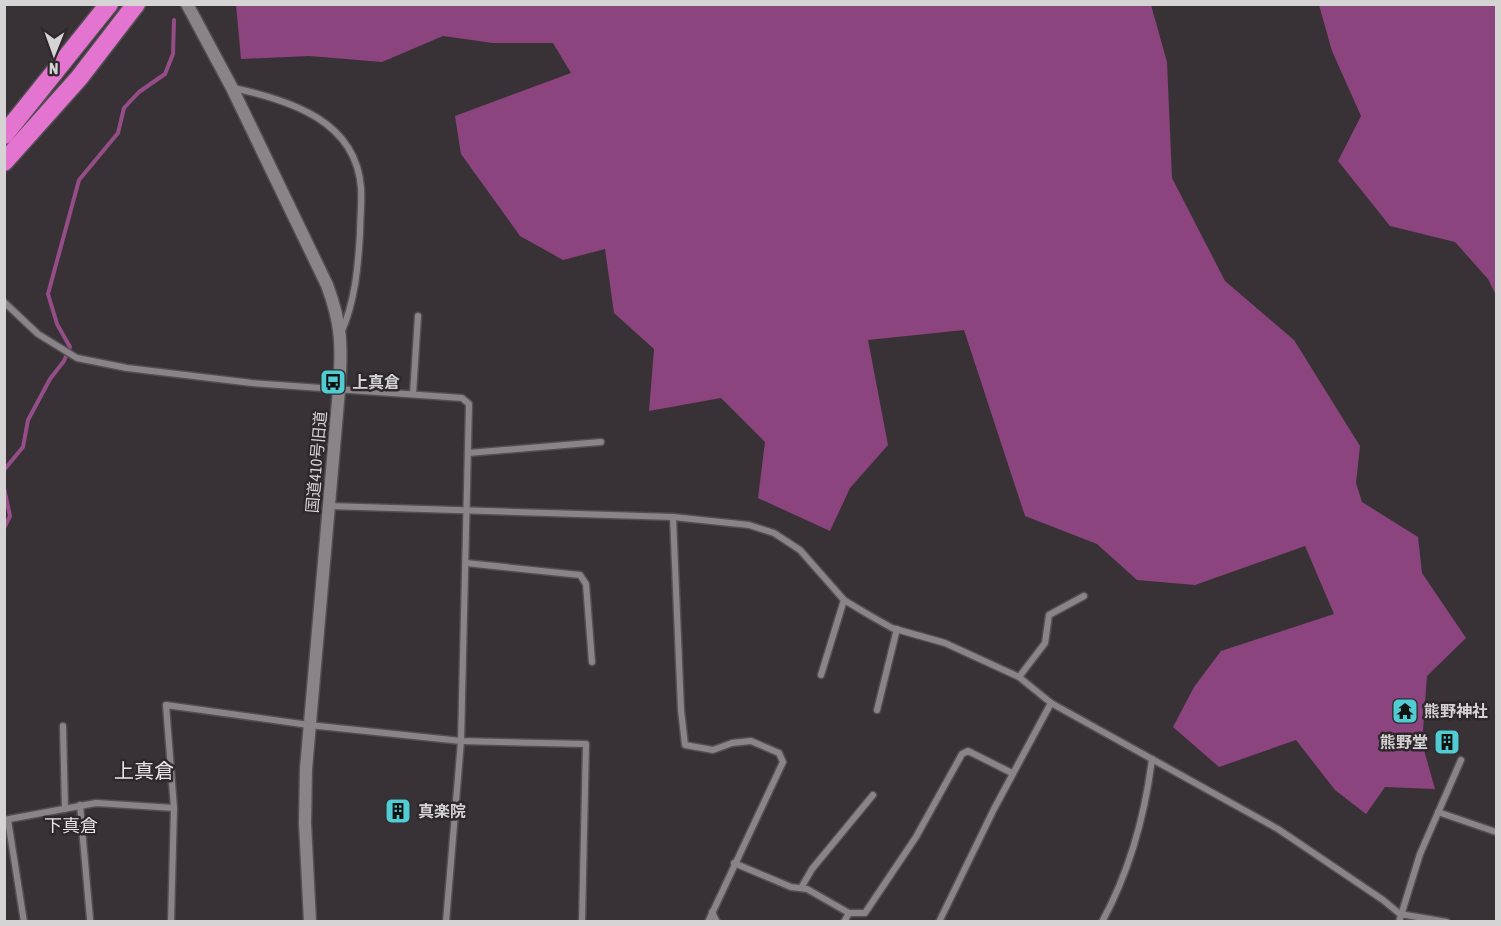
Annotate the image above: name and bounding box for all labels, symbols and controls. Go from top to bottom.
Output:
north arrow [24,24,84,84]
text: N [49,60,59,78]
bus stop icon: 上真倉 [318,367,348,397]
place label: 上真倉 [352,373,400,391]
street label: 国道410号旧道 [303,410,329,514]
temple icon: 熊野神社 [1390,696,1420,726]
place label: 熊野神社 [1424,702,1488,720]
building icon: 熊野堂 [1432,727,1462,757]
place label: 熊野堂 [1380,733,1428,751]
district label: 上真倉 [114,759,174,782]
building icon: 真楽院 [383,796,413,826]
place label: 真楽院 [418,802,466,820]
district label: 下真倉 [44,815,98,836]

